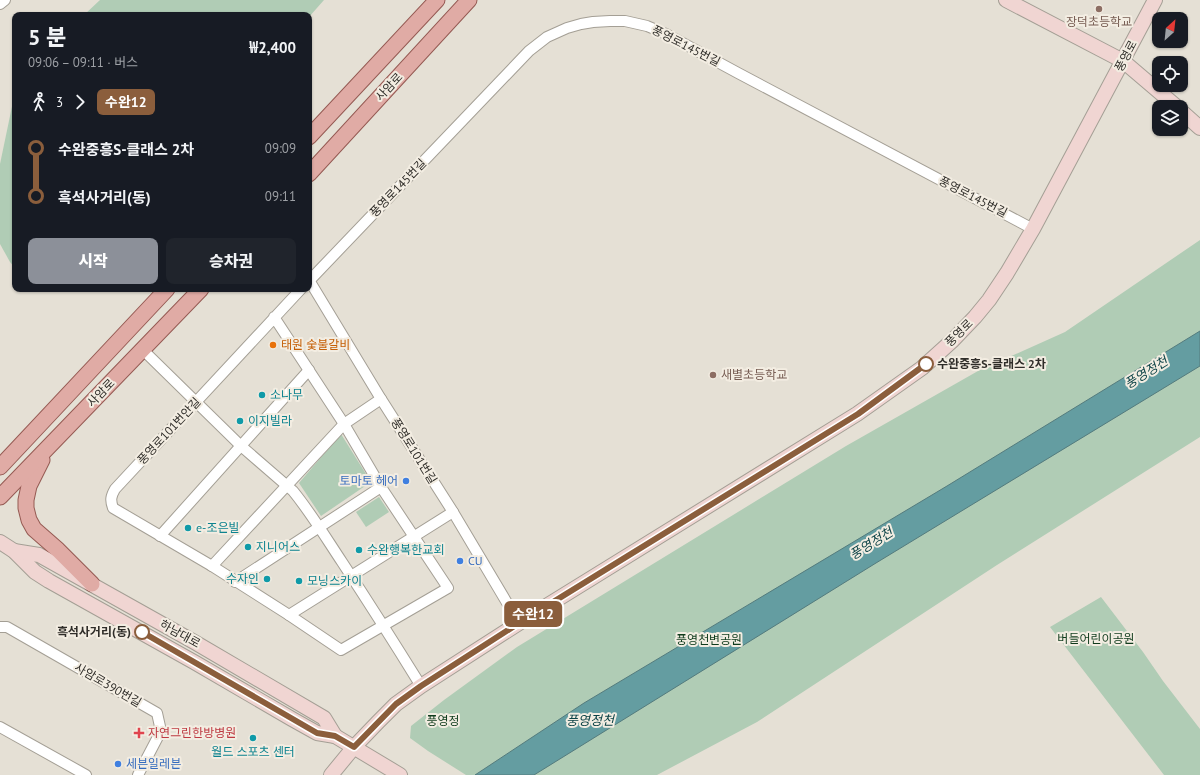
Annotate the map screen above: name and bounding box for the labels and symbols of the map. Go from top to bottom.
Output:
marker: 장덕초등학교 [1094,4,1104,14]
north arrow [1152,12,1188,48]
place label: 장덕초등학교 [1066,14,1132,29]
street label: 풍영로145번길 [649,22,723,69]
street label: 풍영로 [1111,38,1140,74]
street label: 사암로 [372,69,405,104]
street label: 풍영로145번길 [366,156,429,220]
street label: 풍영로145번길 [936,173,1010,220]
street label: 풍영로 [942,316,976,350]
place label: 태원 숯불갈비 [281,337,350,352]
marker: 태원 숯불갈비 [268,340,278,350]
water label: 풍영정천 [1121,352,1172,392]
marker: 수완중흥S-클래스 2차 [918,356,934,372]
place label: 수완중흥S-클래스 2차 [937,356,1046,371]
place label: 새별초등학교 [721,367,787,382]
marker: 새별초등학교 [708,370,718,380]
street label: 사암로 [84,376,118,410]
place label: 소나무 [270,387,303,402]
marker: 소나무 [257,390,267,400]
street label: 풍영로101번안길 [134,394,203,467]
place label: 이지빌라 [248,413,292,428]
street label: 풍영로101번길 [388,415,441,486]
marker: 이지빌라 [235,416,245,426]
place label: 토마토 헤어 [340,473,398,488]
marker: 토마토 헤어 [401,476,411,486]
place label: e-조은빌 [196,520,240,535]
marker: e-조은빌 [183,523,193,533]
water label: 풍영정천 [846,523,897,563]
place label: 지니어스 [256,539,300,554]
marker: 지니어스 [243,542,253,552]
place label: 수완행복한교회 [367,542,444,557]
marker: 수완행복한교회 [354,545,364,555]
place label: CU [468,553,483,568]
marker: CU [455,556,465,566]
place label: 수자인 [226,571,259,586]
place label: 모닝스카이 [307,573,362,588]
marker: 수자인 [262,574,272,584]
marker: 모닝스카이 [294,576,304,586]
line badge: 수완12 [505,601,561,627]
street label: 하남대로 [157,616,203,651]
place label: 흑석사거리(동) [57,624,131,639]
marker: 흑석사거리(동) [134,624,150,640]
park label: 버들어린이공원 [1057,631,1135,646]
park label: 풍영천변공원 [676,632,742,647]
street label: 사암로390번길 [72,659,144,710]
water label: 풍영정천 [566,712,615,729]
park label: 풍영정 [426,713,460,728]
place label: 자연그린한방병원 [148,725,236,740]
marker: 자연그린한방병원 [133,727,145,739]
marker: 월드 스포츠 센터 [248,733,258,743]
place label: 월드 스포츠 센터 [211,744,295,759]
place label: 세븐일레븐 [126,756,181,771]
marker: 세븐일레븐 [113,759,123,769]

